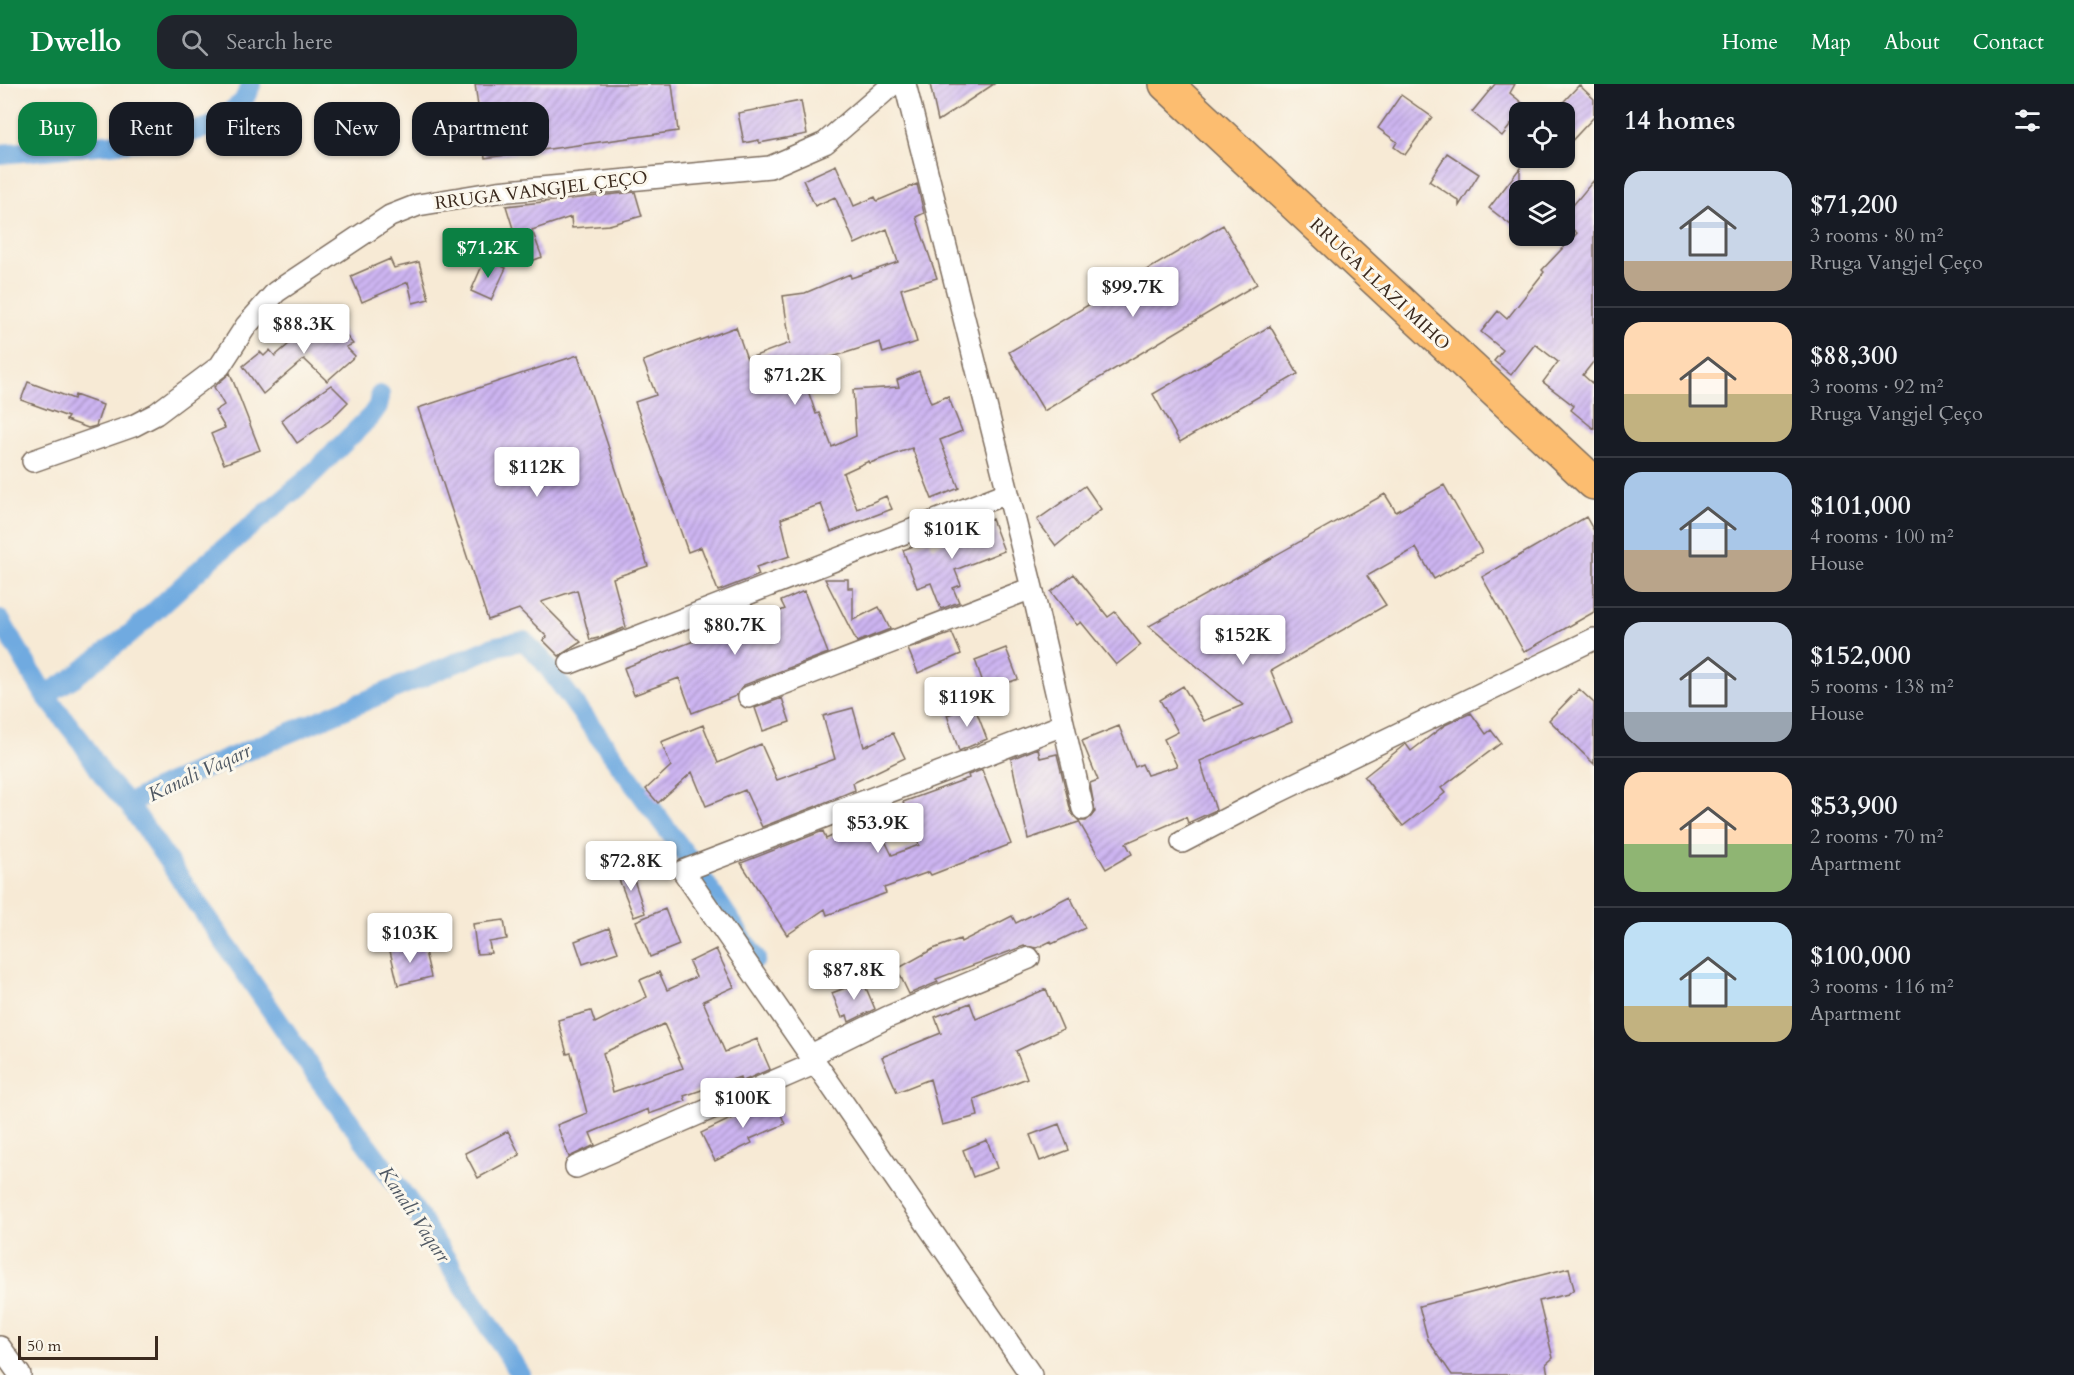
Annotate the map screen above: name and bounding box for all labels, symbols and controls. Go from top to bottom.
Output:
search box [157,15,577,69]
text: Dwello [30,23,121,61]
icon: search [178,26,211,59]
text: Search here [226,27,333,57]
text: Home [1722,28,1778,57]
text: Map [1811,28,1851,57]
text: About [1884,28,1940,57]
text: Contact [1973,28,2044,57]
chip: Buy [18,102,97,156]
chip: Rent [109,102,194,156]
chip: Filters [206,102,302,156]
chip: New [314,102,400,156]
chip: Apartment [412,102,549,156]
map controls [1509,102,1575,246]
button: locate [1509,102,1575,168]
text: 14 homes [1624,103,1735,138]
icon: filters [2011,104,2044,137]
street label: RRUGA VANGJEL ÇEÇO [433,165,649,216]
button: layers [1509,180,1575,246]
text: $71,200 [1810,187,1898,222]
icon: home [1672,195,1744,267]
street label: RRUGA LLAZI MIHO [1304,213,1455,356]
text: 3 rooms · 80 m² [1810,222,1943,249]
pin: $71.2K [439,228,537,279]
text: $71.2K [457,234,519,261]
text: Rruga Vangjel Çeço [1810,249,1983,276]
pin: $99.7K [1084,267,1182,318]
text: $99.7K [1102,273,1164,300]
pin: $88.3K [255,304,353,355]
text: $88.3K [273,310,335,337]
text: $88,300 [1810,338,1898,373]
icon: home [1672,346,1744,418]
pin: $71.2K [746,355,844,406]
text: $71.2K [764,361,826,388]
text: 3 rooms · 92 m² [1810,373,1943,400]
text: Rruga Vangjel Çeço [1810,400,1983,427]
pin: $112K [495,447,579,498]
text: $112K [508,453,566,480]
text: $101,000 [1810,488,1911,523]
icon: home [1672,496,1744,568]
pin: $101K [910,509,994,560]
text: $101K [923,515,981,542]
text: 4 rooms · 100 m² [1810,523,1954,550]
text: House [1810,550,1864,577]
pin: $80.7K [686,605,784,656]
text: $80.7K [704,611,766,638]
pin: $152K [1201,615,1285,666]
text: $152K [1214,621,1272,648]
text: $152,000 [1810,638,1911,673]
icon: home [1672,646,1744,718]
text: 5 rooms · 138 m² [1810,673,1954,700]
pin: $119K [925,677,1009,728]
text: $119K [938,683,996,710]
text: House [1810,700,1864,727]
water label: Kanali Vaqarr [143,736,256,808]
text: $53,900 [1810,788,1898,823]
icon: home [1672,796,1744,868]
pin: $53.9K [829,803,927,854]
text: $53.9K [847,809,909,836]
text: 2 rooms · 70 m² [1810,823,1943,850]
pin: $72.8K [582,841,680,892]
text: $72.8K [600,847,662,874]
text: Apartment [1810,850,1901,877]
pin: $103K [368,913,452,964]
text: $103K [381,919,439,946]
text: $100,000 [1810,938,1911,973]
icon: home [1672,946,1744,1018]
pin: $87.8K [805,950,903,1001]
text: $87.8K [823,956,885,983]
text: 3 rooms · 116 m² [1810,973,1954,1000]
text: Apartment [1810,1000,1901,1027]
pin: $100K [701,1078,785,1129]
text: $100K [714,1084,772,1111]
water label: Kanali Vaqarr [372,1161,458,1269]
scale bar [18,1333,158,1360]
text: 50 m [27,1335,61,1357]

